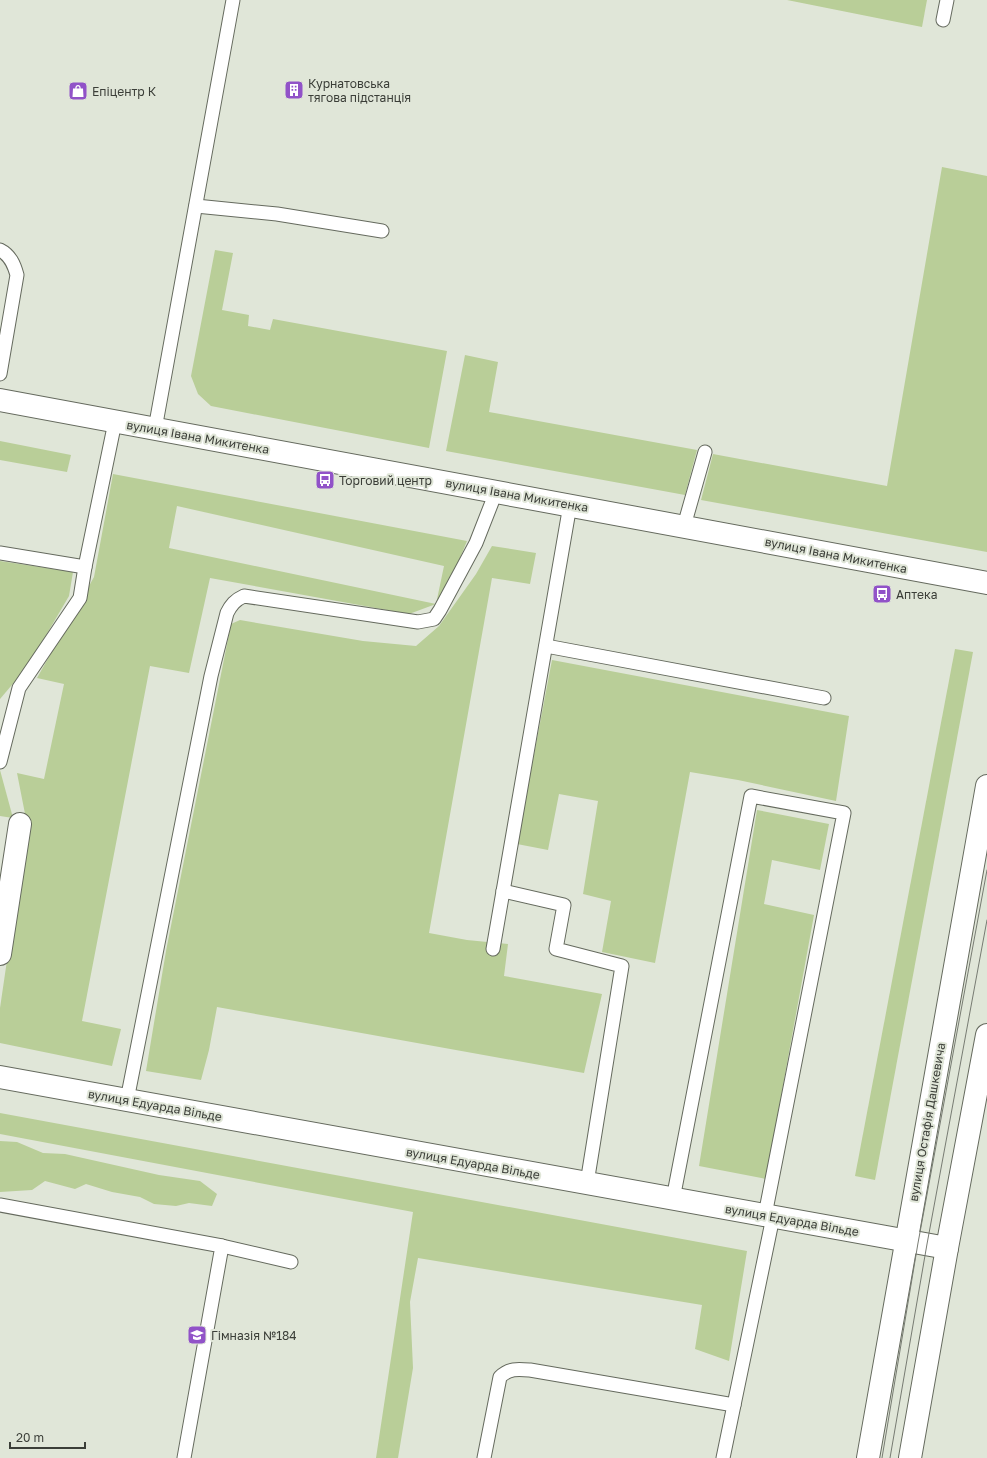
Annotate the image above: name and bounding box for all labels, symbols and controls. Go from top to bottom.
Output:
place label: Курнатовська тягова пiдстанцiя [308,76,411,105]
building icon: Курнатовська тягова пiдстанцiя [283,79,305,101]
shop icon: Епіцентр К [67,80,89,102]
place label: Епіцентр К [92,84,157,99]
street label: вулиця Івана Микитенка [125,417,271,457]
bus stop icon: Торговий центр [314,469,336,491]
place label: Торговий центр [339,473,432,488]
street label: вулиця Івана Микитенка [444,475,590,515]
street label: вулиця Івана Микитенка [764,534,908,576]
bus stop icon: Аптека [871,583,893,605]
place label: Аптека [896,587,938,602]
street label: вулиця Остафія Дашкевича [906,1041,948,1203]
street label: вулиця Едуарда Вільде [87,1086,223,1124]
street label: вулиця Едуарда Вільде [405,1144,541,1182]
street label: вулиця Едуарда Вільде [724,1201,860,1239]
school or university icon: Гімназія №184 [186,1324,208,1346]
place label: Гімназія №184 [211,1328,297,1343]
scale bar [10,1424,85,1450]
text: 20 m [16,1430,44,1445]

